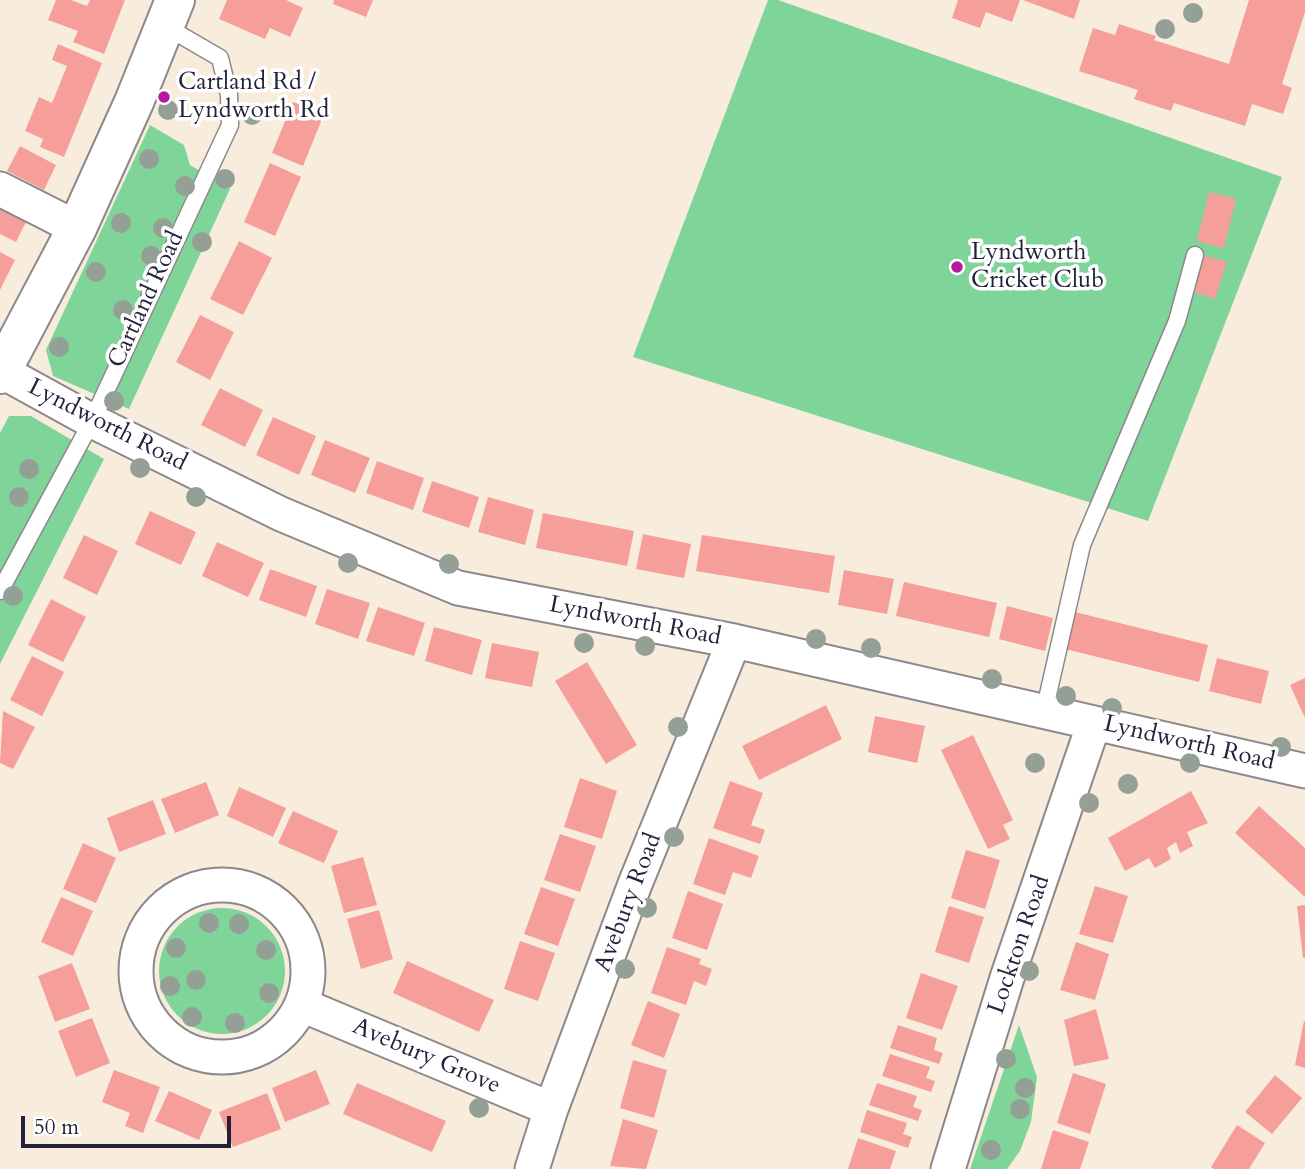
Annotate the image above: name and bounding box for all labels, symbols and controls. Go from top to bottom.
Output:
place label: Cartland Rd / Lyndworth Rd [178,69,329,125]
marker: Cartland Rd / Lyndworth Rd [156,89,172,105]
street label: Cartland Road [103,227,191,373]
place label: Lyndworth Cricket Club [971,239,1104,295]
marker: Lyndworth Cricket Club [949,259,965,275]
street label: Lyndworth Road [23,374,191,478]
street label: Lyndworth Road [547,591,723,653]
street label: Lyndworth Road [1101,710,1277,778]
street label: Avebury Road [589,829,669,977]
street label: Lockton Road [983,872,1057,1018]
street label: Avebury Grove [348,1013,504,1101]
scale bar [24,1102,234,1146]
text: 50 m [34,1113,79,1142]

